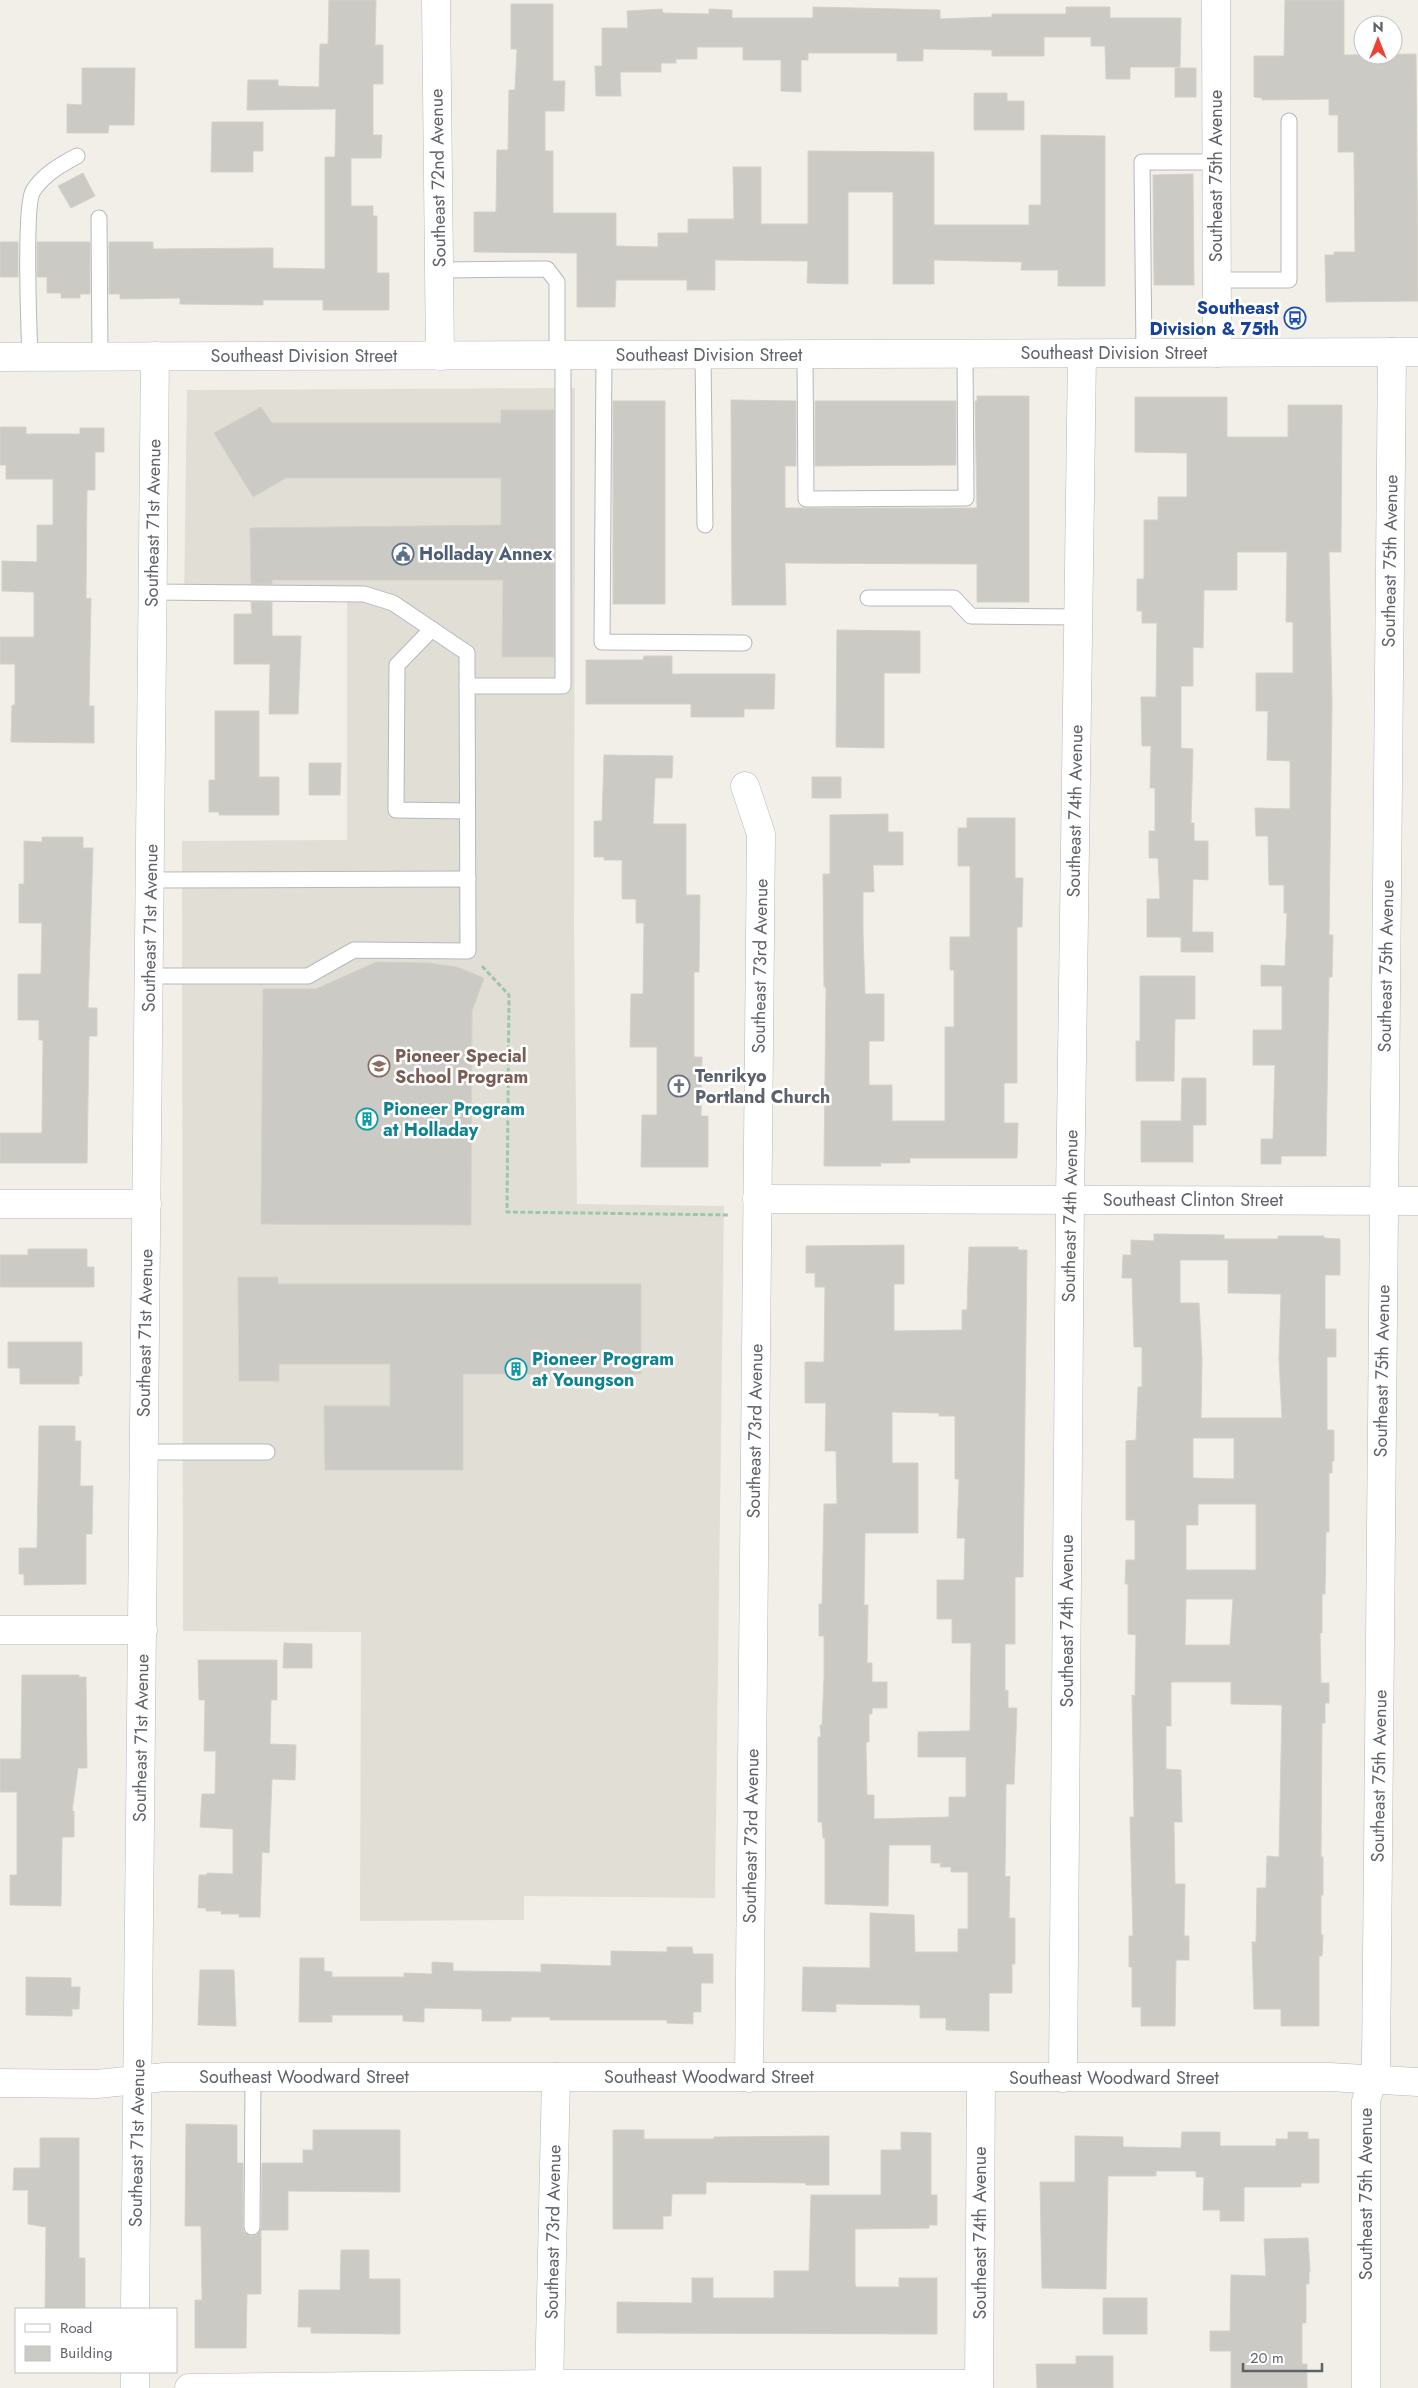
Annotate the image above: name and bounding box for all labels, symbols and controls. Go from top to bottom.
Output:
north arrow [1353,15,1403,65]
text: N [1372,17,1384,37]
street label: Southeast 72nd Avenue [423,88,453,268]
street label: Southeast 75th Avenue [1203,90,1229,262]
place label: Southeast Division & 75th [1149,295,1279,342]
bus stop icon: Southeast Division & 75th [1283,306,1307,330]
street label: Southeast Division Street [1021,340,1208,366]
street label: Southeast Division Street [616,342,803,368]
street label: Southeast Division Street [211,343,398,369]
street label: Southeast 71st Avenue [139,439,167,607]
street label: Southeast 75th Avenue [1375,474,1405,648]
place label: Holladay Annex [419,541,553,567]
public building icon: Holladay Annex [391,542,415,566]
street label: Southeast 74th Avenue [1060,724,1090,898]
street label: Southeast 71st Avenue [136,844,164,1012]
street label: Southeast 73rd Avenue [745,878,775,1054]
street label: Southeast 75th Avenue [1371,879,1401,1053]
place label: Pioneer Special School Program [395,1043,528,1090]
school or university icon: Pioneer Special School Program [367,1054,391,1078]
place label: Tenrikyo Portland Church [695,1063,830,1110]
church icon: Tenrikyo Portland Church [667,1074,691,1098]
place label: Pioneer Program at Holladay [383,1096,525,1143]
building icon: Pioneer Program at Holladay [355,1107,379,1131]
street label: Southeast 74th Avenue [1055,1129,1085,1303]
street label: Southeast Clinton Street [1103,1187,1284,1213]
street label: Southeast 71st Avenue [131,1249,159,1417]
street label: Southeast 75th Avenue [1367,1284,1397,1458]
street label: Southeast 73rd Avenue [740,1343,770,1519]
place label: Pioneer Program at Youngson [532,1346,674,1393]
building icon: Pioneer Program at Youngson [504,1357,528,1381]
street label: Southeast 74th Avenue [1054,1535,1080,1708]
street label: Southeast 71st Avenue [127,1654,155,1822]
street label: Southeast 75th Avenue [1364,1689,1394,1863]
street label: Southeast 73rd Avenue [736,1748,766,1924]
street label: Southeast 71st Avenue [123,2059,151,2227]
street label: Southeast Woodward Street [199,2064,410,2090]
street label: Southeast Woodward Street [604,2064,815,2090]
street label: Southeast Woodward Street [1009,2065,1220,2091]
street label: Southeast 75th Avenue [1353,2108,1379,2280]
street label: Southeast 73rd Avenue [538,2144,568,2320]
street label: Southeast 74th Avenue [967,2147,993,2320]
legend [15,2308,178,2373]
text: Road [60,2317,92,2339]
scale bar [1243,2340,1322,2372]
text: Building [60,2342,112,2364]
text: 20 m [1250,2347,1284,2369]

